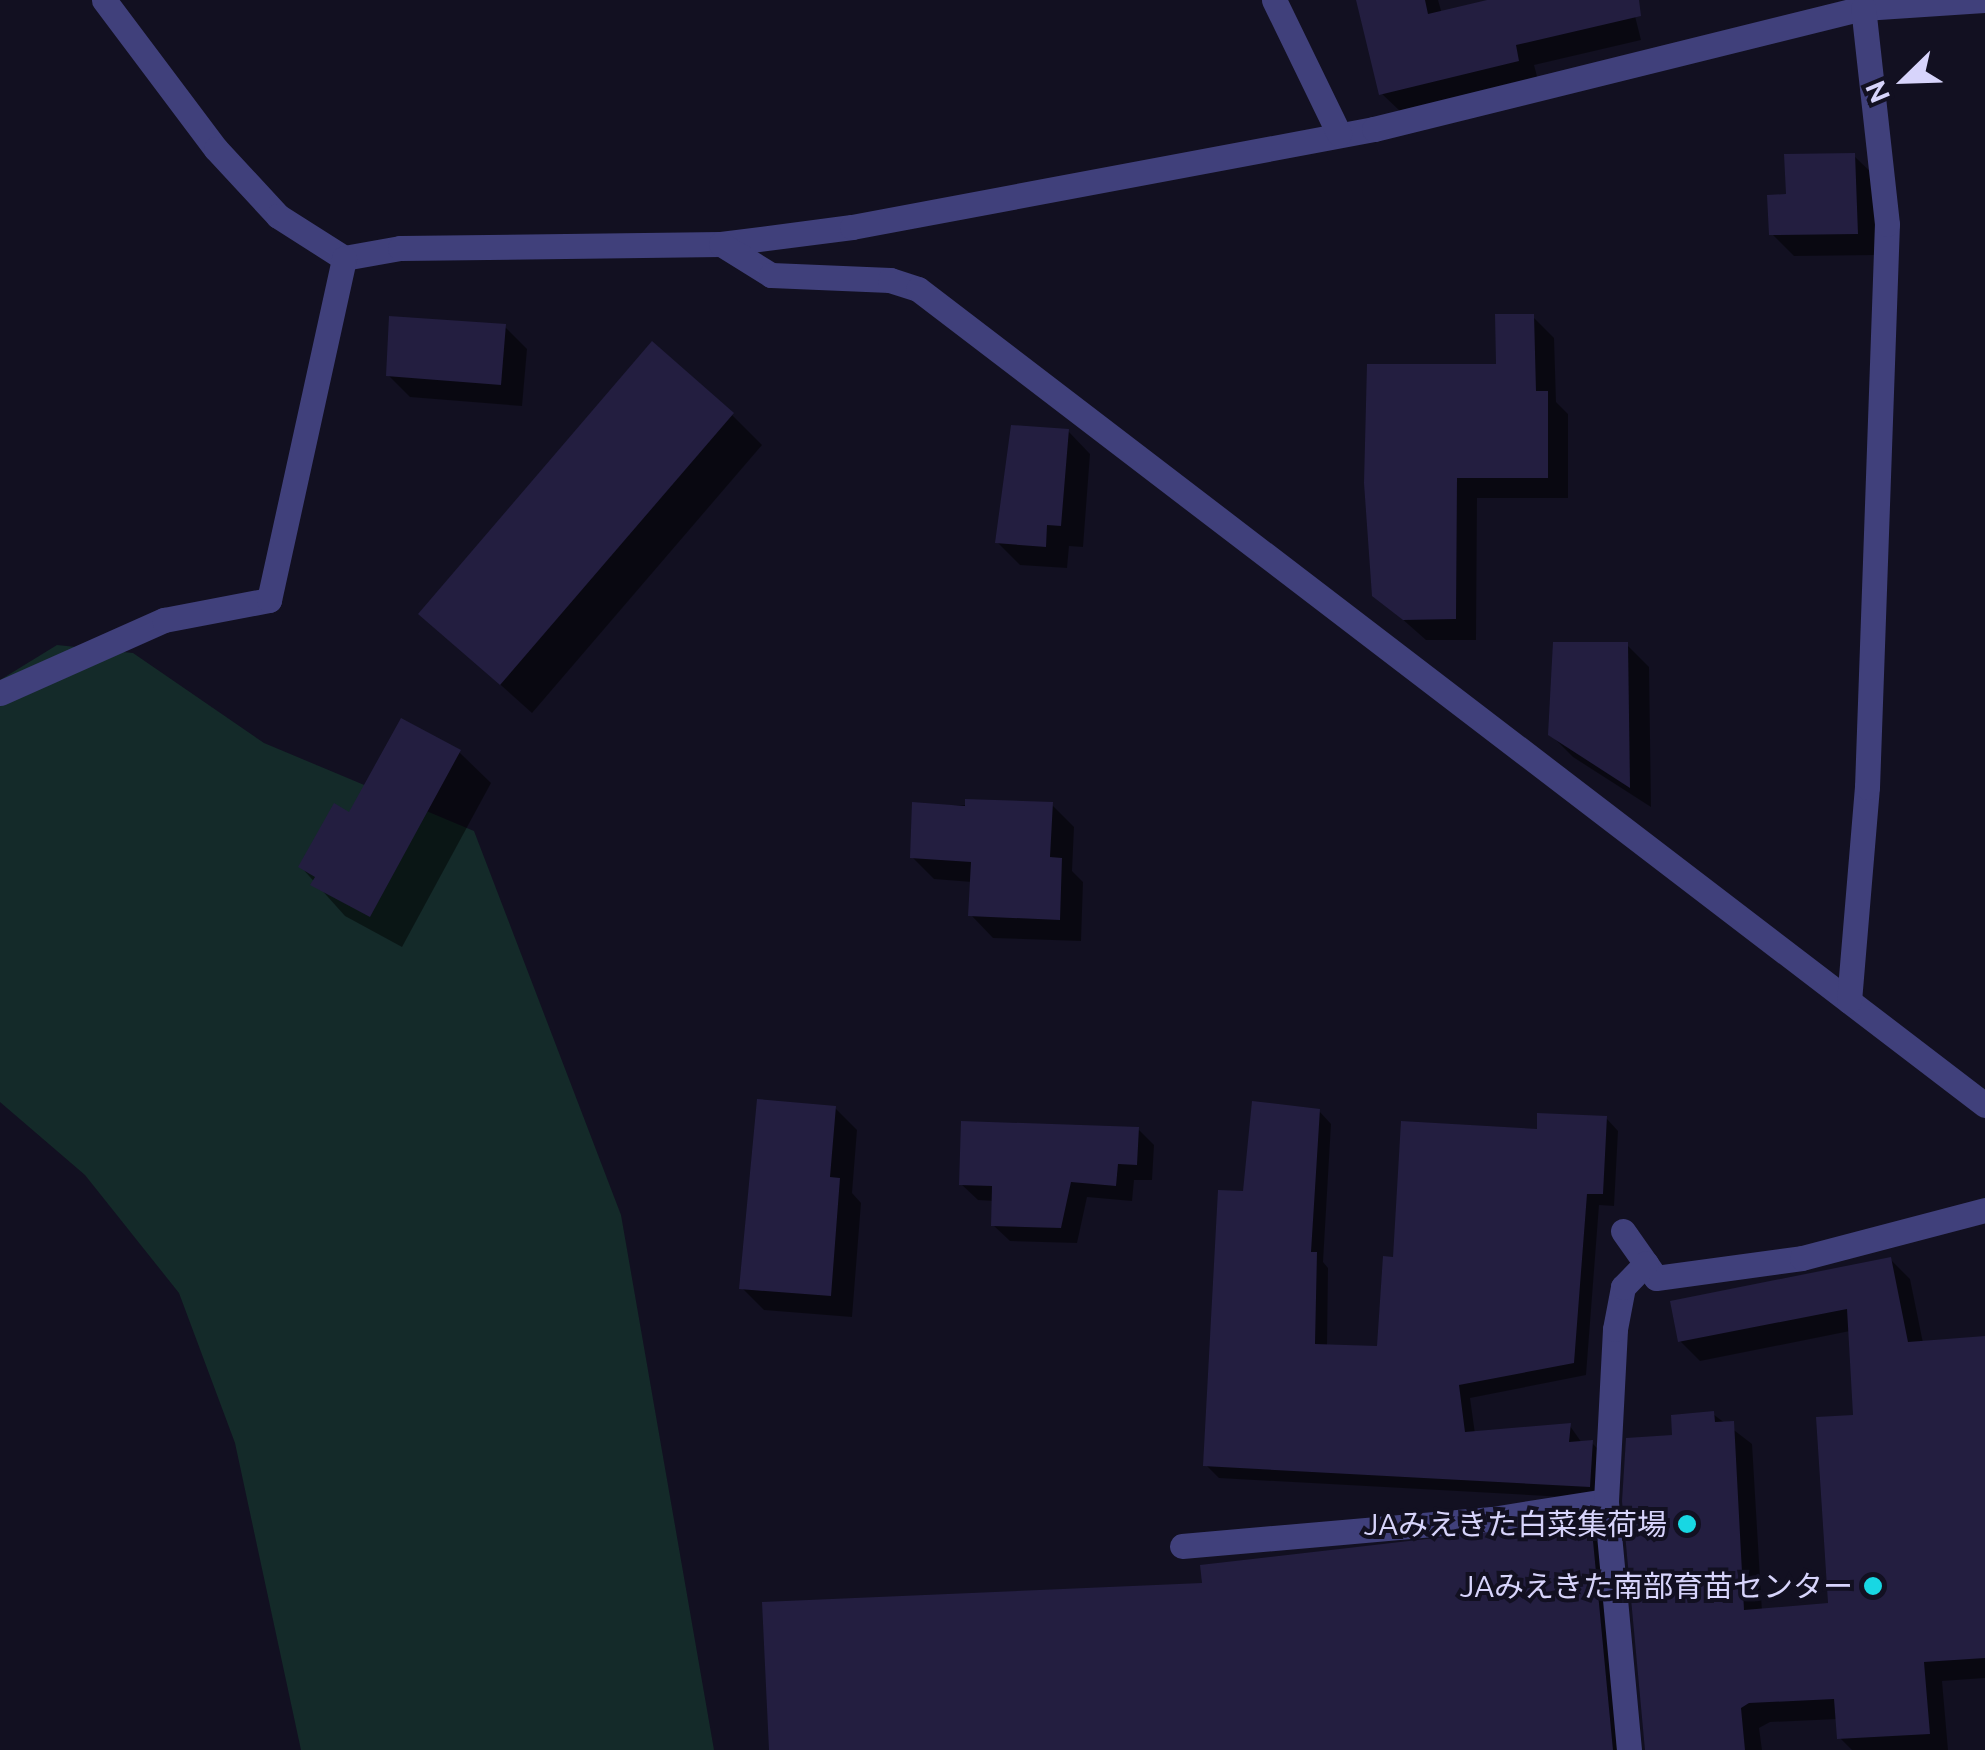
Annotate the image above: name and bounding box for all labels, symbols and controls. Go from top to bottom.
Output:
north arrow [1855,30,1955,130]
text: N [1859,76,1895,108]
place label: JAみえきた白菜集荷場 [1363,1506,1667,1542]
marker: JAみえきた白菜集荷場 [1676,1513,1698,1535]
place label: JAみえきた南部育苗センター [1459,1568,1853,1604]
marker: JAみえきた南部育苗センター [1862,1575,1884,1597]

